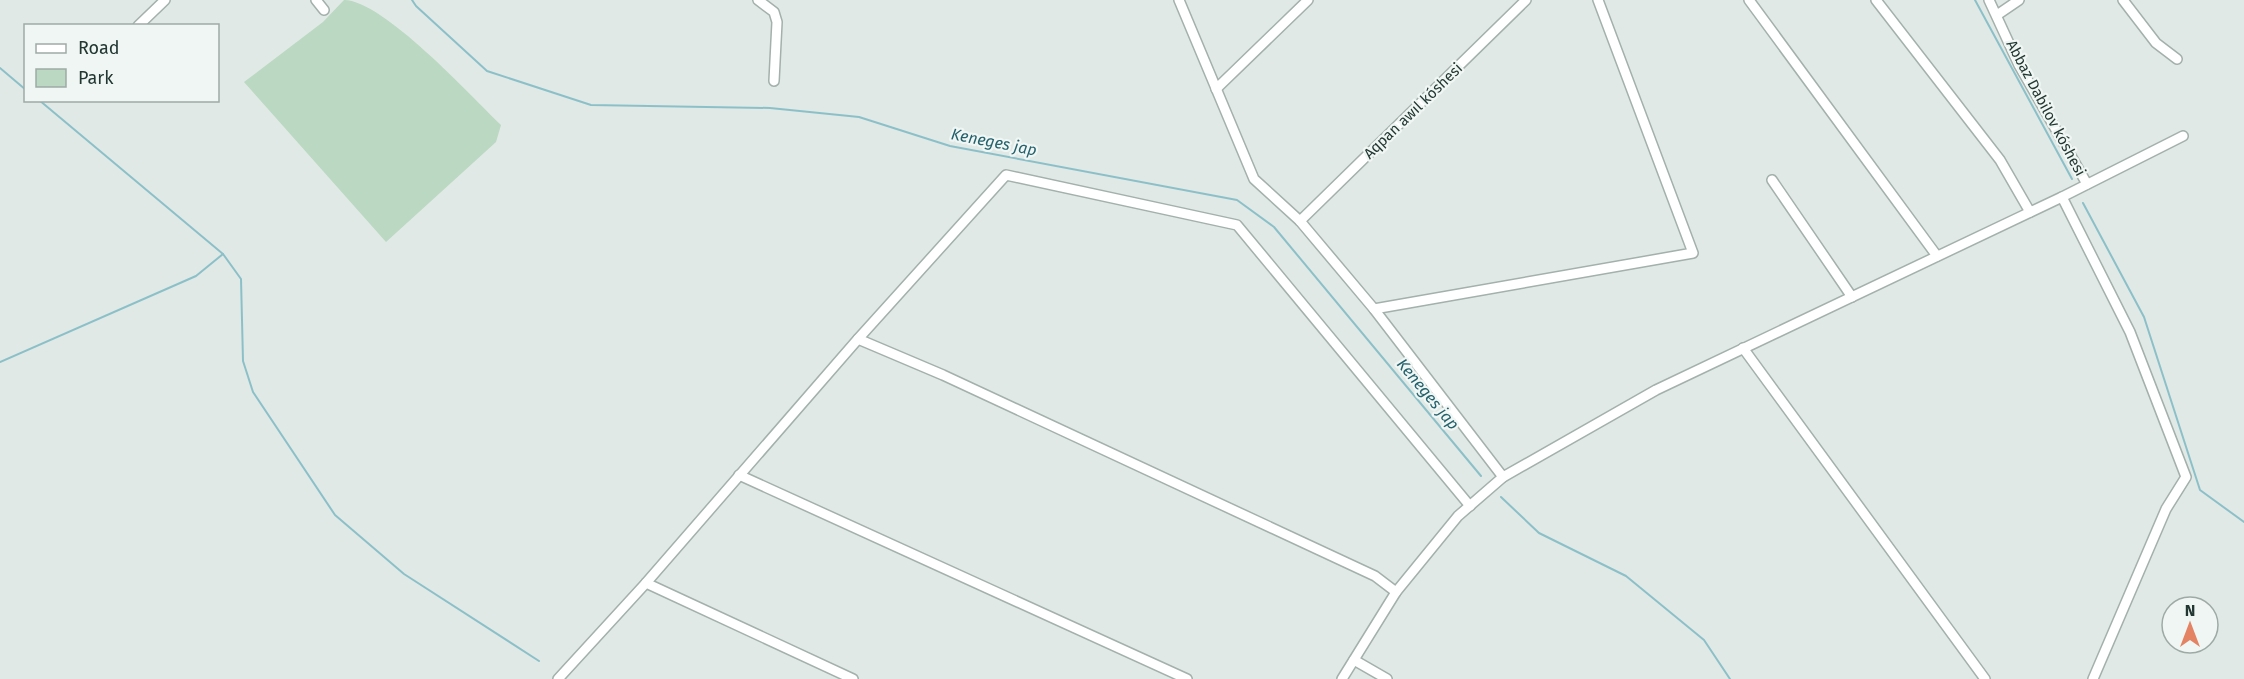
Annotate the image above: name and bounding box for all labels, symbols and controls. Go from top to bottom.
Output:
legend [24,24,219,102]
text: Road [78,37,120,59]
street label: Abbaz Dabilov kóshesi [2002,37,2090,179]
street label: Aqpan awıl kóshesi [1360,59,1466,163]
text: Park [78,67,114,89]
water label: Keneges jap [950,124,1038,160]
water label: Keneges jap [1393,355,1463,433]
north arrow [2160,595,2220,655]
text: N [2185,601,2195,620]

